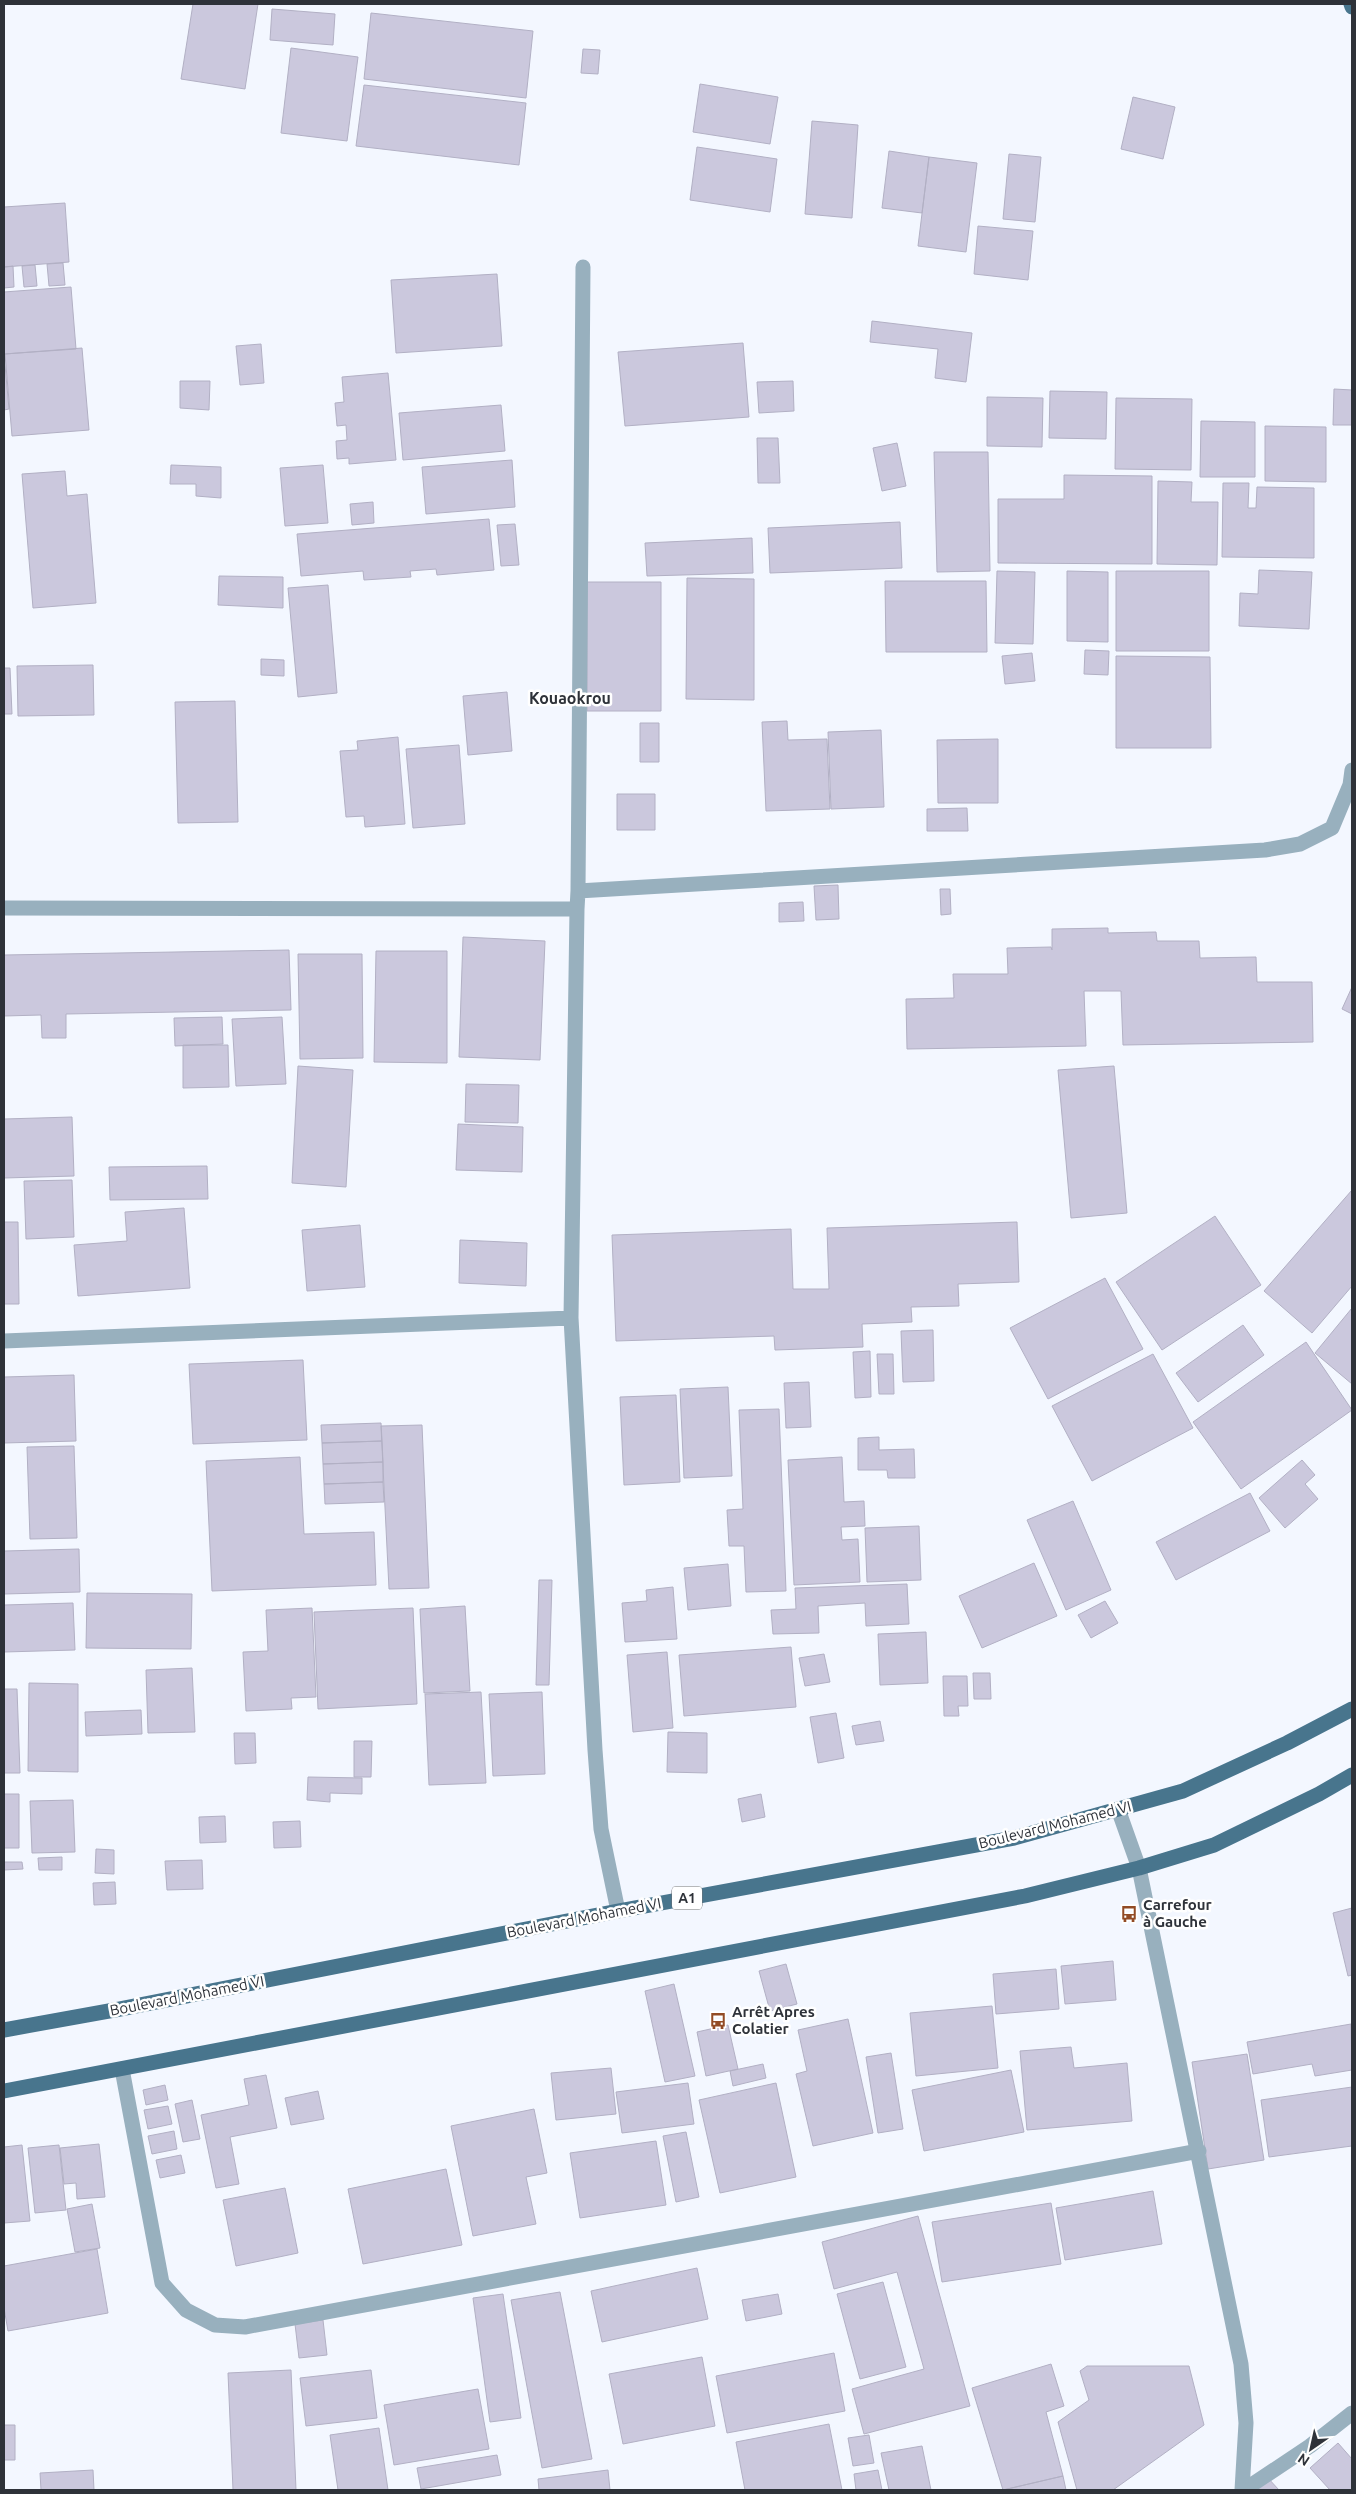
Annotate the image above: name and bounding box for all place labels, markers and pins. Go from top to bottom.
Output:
place label: Carrefour à Gauche [1143,1896,1213,1930]
bus stop icon: Carrefour à Gauche [1119,1904,1139,1924]
place label: Arrêt Apres Colatier [732,2003,815,2037]
bus stop icon: Arrêt Apres Colatier [708,2011,728,2031]

